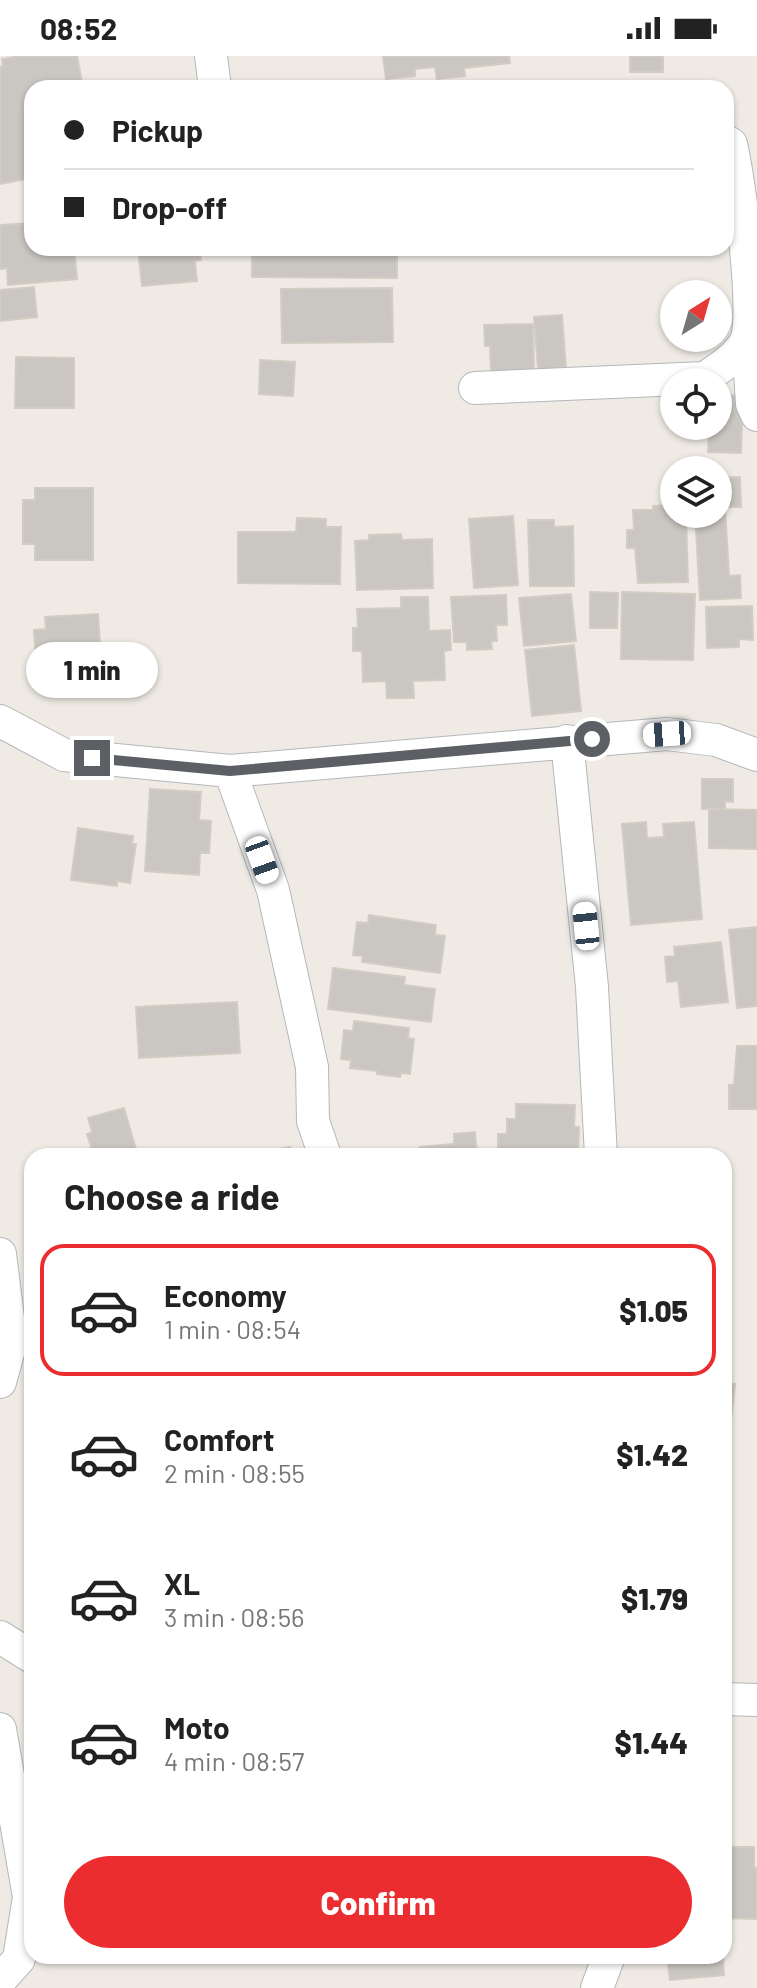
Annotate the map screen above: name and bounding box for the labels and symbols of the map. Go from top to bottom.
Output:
north arrow [660,280,732,352]
callout: 1 min [26,642,158,698]
car [642,720,692,748]
route start [574,721,610,757]
route end [74,740,110,776]
car [243,833,281,887]
car [572,901,600,951]

